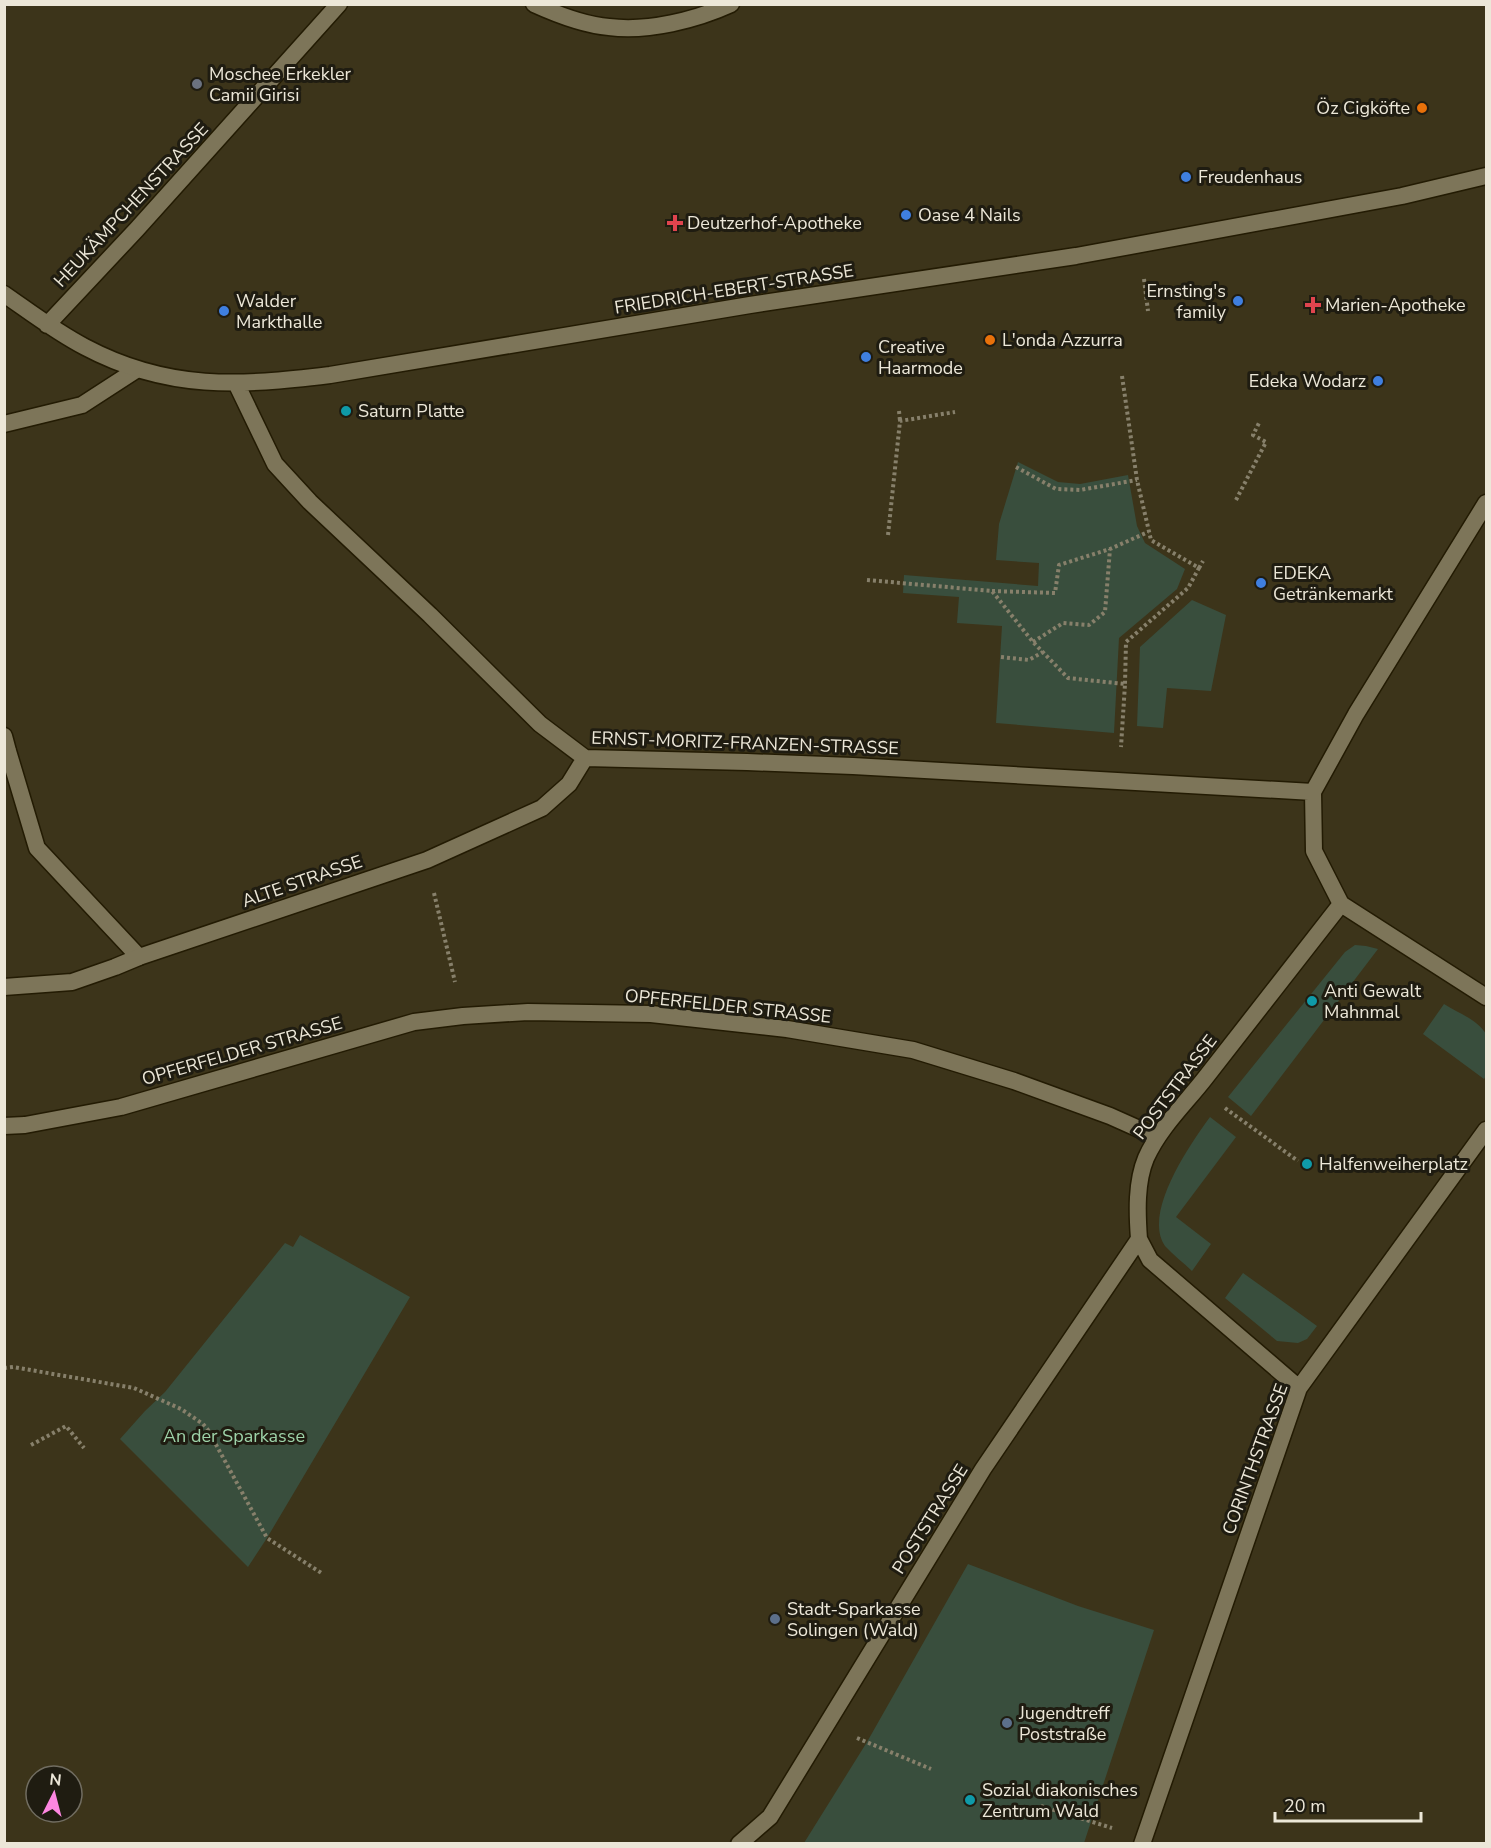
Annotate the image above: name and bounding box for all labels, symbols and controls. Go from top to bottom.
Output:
place label: Moschee Erkekler Camii Girisi [209,62,351,107]
marker: Moschee Erkekler Camii Girisi [190,77,204,91]
place label: Öz Cigköfte [1316,96,1410,120]
marker: Öz Cigköfte [1415,101,1429,115]
street label: HEUKÄMPCHENSTRASSE [48,118,214,292]
place label: Freudenhaus [1198,165,1303,189]
marker: Freudenhaus [1179,170,1193,184]
place label: Oase 4 Nails [918,203,1021,227]
marker: Oase 4 Nails [899,208,913,222]
place label: Deutzerhof-Apotheke [687,211,862,235]
marker: Deutzerhof-Apotheke [668,216,682,230]
street label: FRIEDRICH-EBERT-STRASSE [613,258,855,320]
place label: Ernsting's family [1146,279,1227,324]
place label: Walder Markthalle [236,289,322,334]
place label: Marien-Apotheke [1325,293,1466,317]
marker: Ernsting's family [1231,294,1245,308]
marker: Marien-Apotheke [1306,298,1320,312]
marker: Walder Markthalle [217,304,231,318]
place label: L'onda Azzurra [1002,328,1123,352]
marker: L'onda Azzurra [983,333,997,347]
place label: Creative Haarmode [878,335,963,380]
marker: Creative Haarmode [859,350,873,364]
place label: Edeka Wodarz [1249,369,1366,393]
marker: Edeka Wodarz [1371,374,1385,388]
place label: Saturn Platte [358,399,464,423]
marker: Saturn Platte [339,404,353,418]
place label: EDEKA Getränkemarkt [1273,561,1394,606]
marker: EDEKA Getränkemarkt [1254,576,1268,590]
street label: ERNST-MORITZ-FRANZEN-STRASSE [591,726,899,760]
street label: ALTE STRASSE [239,849,365,913]
place label: Anti Gewalt Mahnmal [1324,979,1422,1024]
street label: OPFERFELDER STRASSE [624,983,832,1029]
marker: Anti Gewalt Mahnmal [1305,994,1319,1008]
street label: OPFERFELDER STRASSE [139,1011,345,1091]
street label: POSTSTRASSE [1128,1030,1222,1144]
place label: Halfenweiherplatz [1319,1152,1468,1176]
marker: Halfenweiherplatz [1300,1157,1314,1171]
street label: CORINTHSTRASSE [1217,1380,1293,1538]
park label: An der Sparkasse [163,1424,305,1448]
street label: POSTSTRASSE [887,1459,973,1579]
place label: Stadt-Sparkasse Solingen (Wald) [787,1597,921,1642]
marker: Stadt-Sparkasse Solingen (Wald) [768,1612,782,1626]
place label: Jugendtreff Poststraße [1018,1701,1111,1746]
marker: Jugendtreff Poststraße [1000,1716,1014,1730]
north arrow [24,1764,84,1824]
text: N [48,1769,63,1792]
place label: Sozial diakonisches Zentrum Wald [982,1778,1138,1823]
scale bar [1275,1785,1420,1823]
marker: Sozial diakonisches Zentrum Wald [963,1793,977,1807]
text: 20 m [1284,1794,1326,1818]

